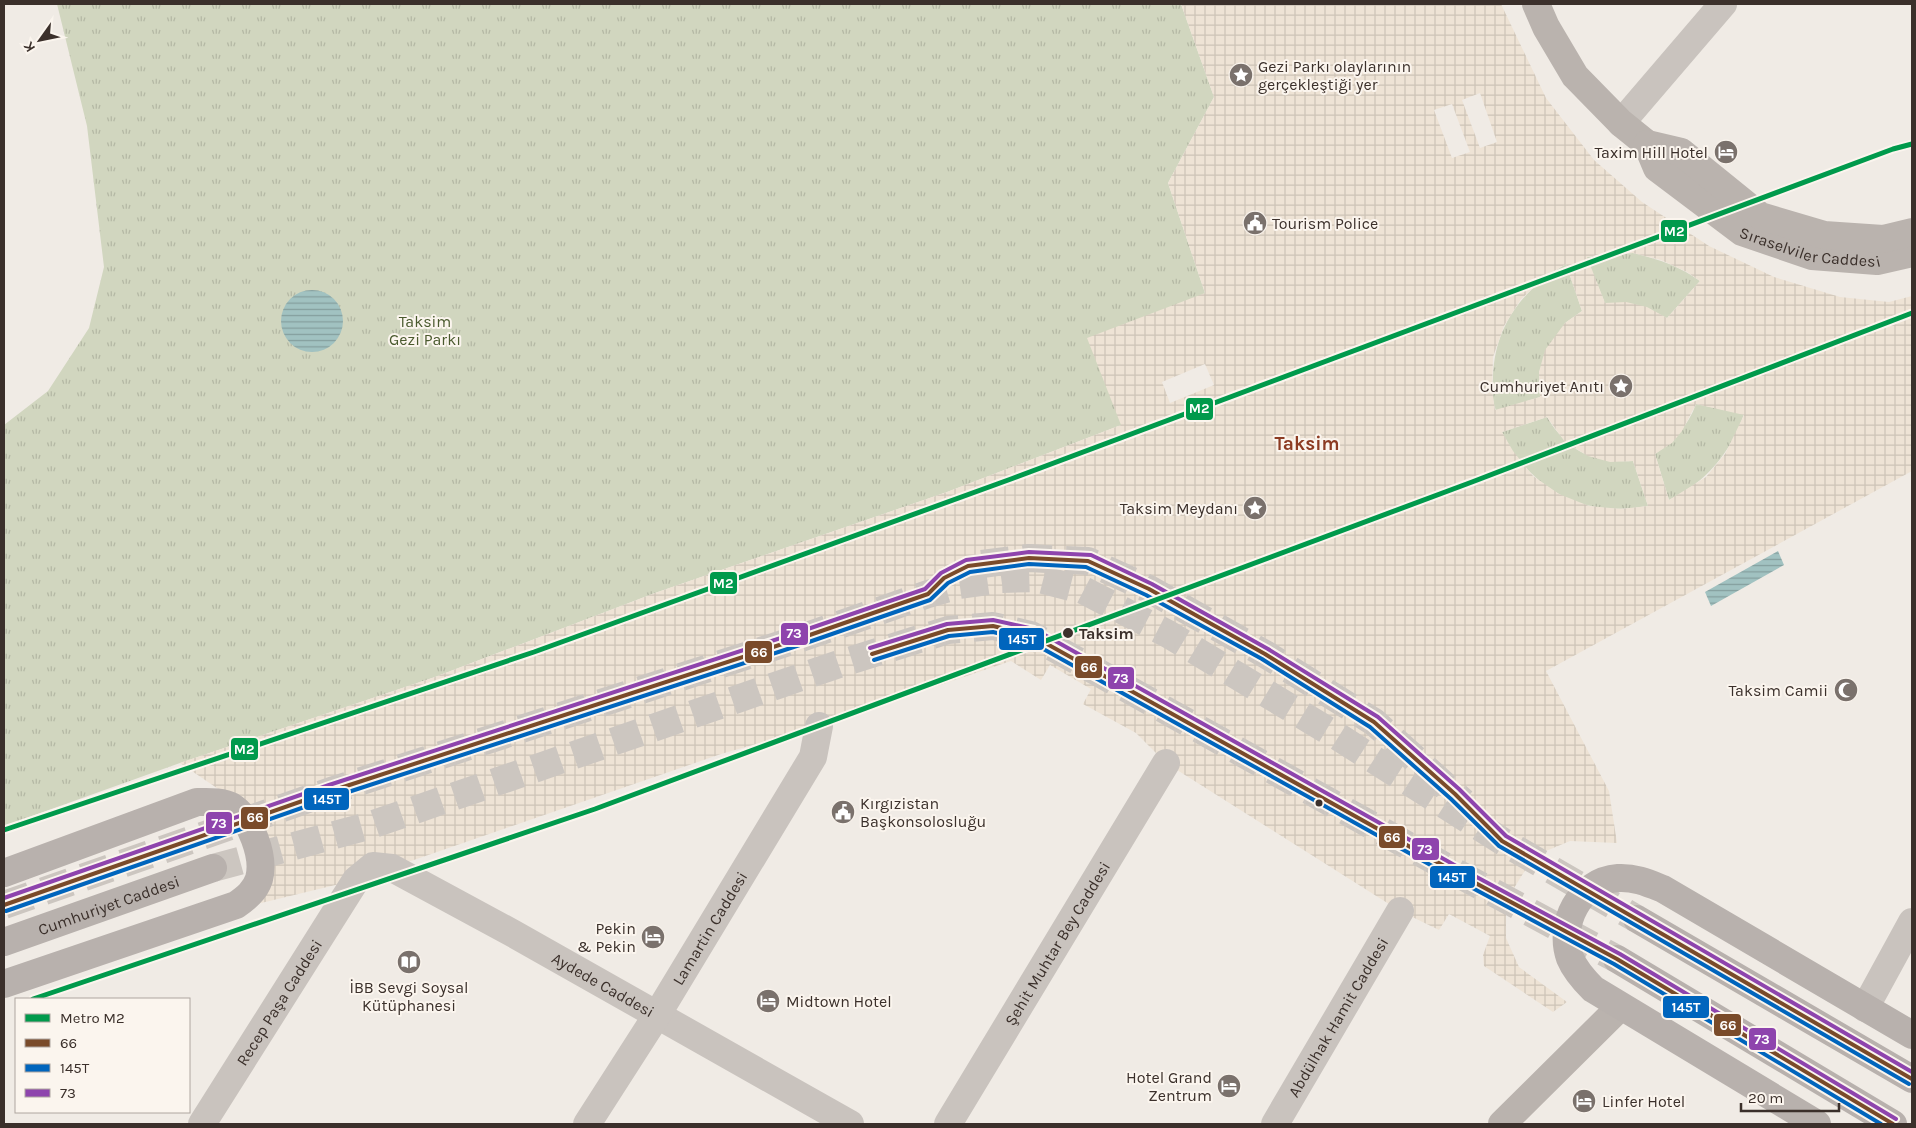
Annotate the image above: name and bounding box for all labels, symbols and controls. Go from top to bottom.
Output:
north arrow [15,15,65,65]
text: K [19,38,39,55]
place label: Gezi Parkı olaylarının gerçekleştiği yer [1258,57,1411,94]
place icon: Gezi Parkı olaylarının gerçekleştiği yer [1228,62,1254,88]
hotel icon: Taxim Hill Hotel [1713,139,1739,165]
place label: Taxim Hill Hotel [1594,143,1708,162]
public building icon: Tourism Police [1242,210,1268,236]
place label: Tourism Police [1272,214,1378,233]
line badge: M2 [1660,219,1688,243]
text: M2 [1664,223,1684,240]
street label: Sıraselviler Caddesi [1737,223,1883,271]
park label: Taksim Gezi Parkı [389,312,461,349]
place icon: Cumhuriyet Anıtı [1608,373,1634,399]
place label: Cumhuriyet Anıtı [1480,377,1604,396]
line badge: M2 [1185,397,1214,421]
text: M2 [1189,400,1209,417]
district label: Taksim [1275,433,1339,455]
place icon: Taksim Meydanı [1242,495,1268,521]
place label: Taksim Meydanı [1120,499,1238,518]
line badge: M2 [709,571,738,595]
text: M2 [713,575,733,592]
line badge: 73 [780,622,809,646]
place label: Taksim [1079,624,1134,643]
text: 73 [786,625,802,642]
marker: Taksim [1061,626,1075,640]
line badge: 145T [998,627,1045,651]
text: 145T [1008,631,1037,648]
line badge: 66 [744,640,773,664]
text: 66 [751,644,768,661]
line badge: 66 [1074,655,1103,679]
text: 66 [1081,659,1098,676]
line badge: 73 [1107,666,1135,690]
text: 73 [1113,670,1129,687]
mosque icon: Taksim Camii [1833,677,1859,703]
place label: Taksim Camii [1728,681,1828,700]
line badge: M2 [230,737,259,761]
text: M2 [234,741,254,758]
line badge: 145T [303,787,350,811]
text: 145T [313,791,342,808]
place label: Kırgızistan Başkonsolosluğu [860,794,986,831]
unlabelled marker [1314,798,1324,808]
public building icon: Kırgızistan Başkonsolosluğu [830,799,856,825]
line badge: 66 [240,806,269,830]
text: 66 [247,809,264,826]
line badge: 73 [205,811,233,835]
text: 73 [211,815,227,832]
line badge: 66 [1378,825,1406,849]
text: 66 [1384,829,1401,846]
line badge: 73 [1411,837,1440,861]
text: 73 [1417,841,1433,858]
street label: Şehit Muhtar Bey Caddesi [1001,858,1114,1029]
line badge: 145T [1429,865,1476,889]
street label: Lamartin Caddesi [668,868,751,989]
text: 145T [1438,869,1467,886]
street label: Cumhuriyet Caddesi [35,872,182,939]
place label: Pekin & Pekin [577,919,636,956]
hotel icon: Pekin & Pekin [640,924,666,950]
street label: Abdülhak Hamit Caddesi [1284,934,1392,1101]
street label: Recep Paşa Caddesi [232,936,326,1069]
library icon: İBB Sevgi Soysal Kütüphanesi [396,949,422,975]
street label: Aydede Caddesi [549,949,658,1021]
place label: İBB Sevgi Soysal Kütüphanesi [349,978,469,1015]
hotel icon: Midtown Hotel [755,988,781,1014]
place label: Midtown Hotel [786,992,892,1011]
line badge: 145T [1662,995,1710,1019]
legend [15,998,190,1113]
text: 145T [1672,999,1701,1016]
text: Metro M2 [60,1009,125,1027]
line badge: 66 [1713,1013,1742,1037]
text: 66 [1720,1017,1737,1034]
line badge: 73 [1748,1027,1777,1051]
text: 73 [1754,1031,1770,1048]
text: 66 [60,1034,77,1052]
text: 145T [60,1059,90,1077]
place label: Hotel Grand Zentrum [1126,1068,1212,1105]
hotel icon: Hotel Grand Zentrum [1216,1073,1242,1099]
scale bar [1741,1080,1838,1112]
text: 73 [60,1084,76,1102]
hotel icon: Linfer Hotel [1571,1088,1597,1114]
text: 20 m [1748,1089,1783,1107]
place label: Linfer Hotel [1602,1092,1685,1111]

